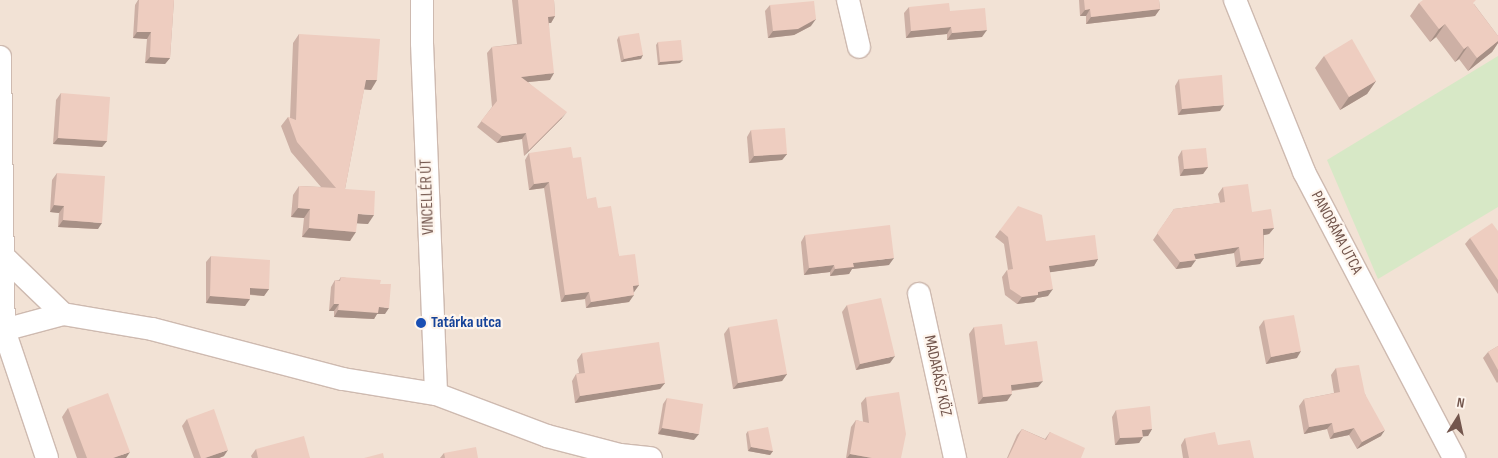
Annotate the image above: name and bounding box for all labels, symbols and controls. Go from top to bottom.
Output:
street label: VINCELLÉR ÚT [417,159,439,235]
street label: PANORÁMA UTCA [1306,188,1366,278]
place label: Tatárka utca [431,313,501,333]
marker: Tatárka utca [415,317,427,329]
street label: MADARÁSZ KÖZ [919,334,955,418]
north arrow [1433,393,1483,443]
text: N [1456,394,1466,412]

